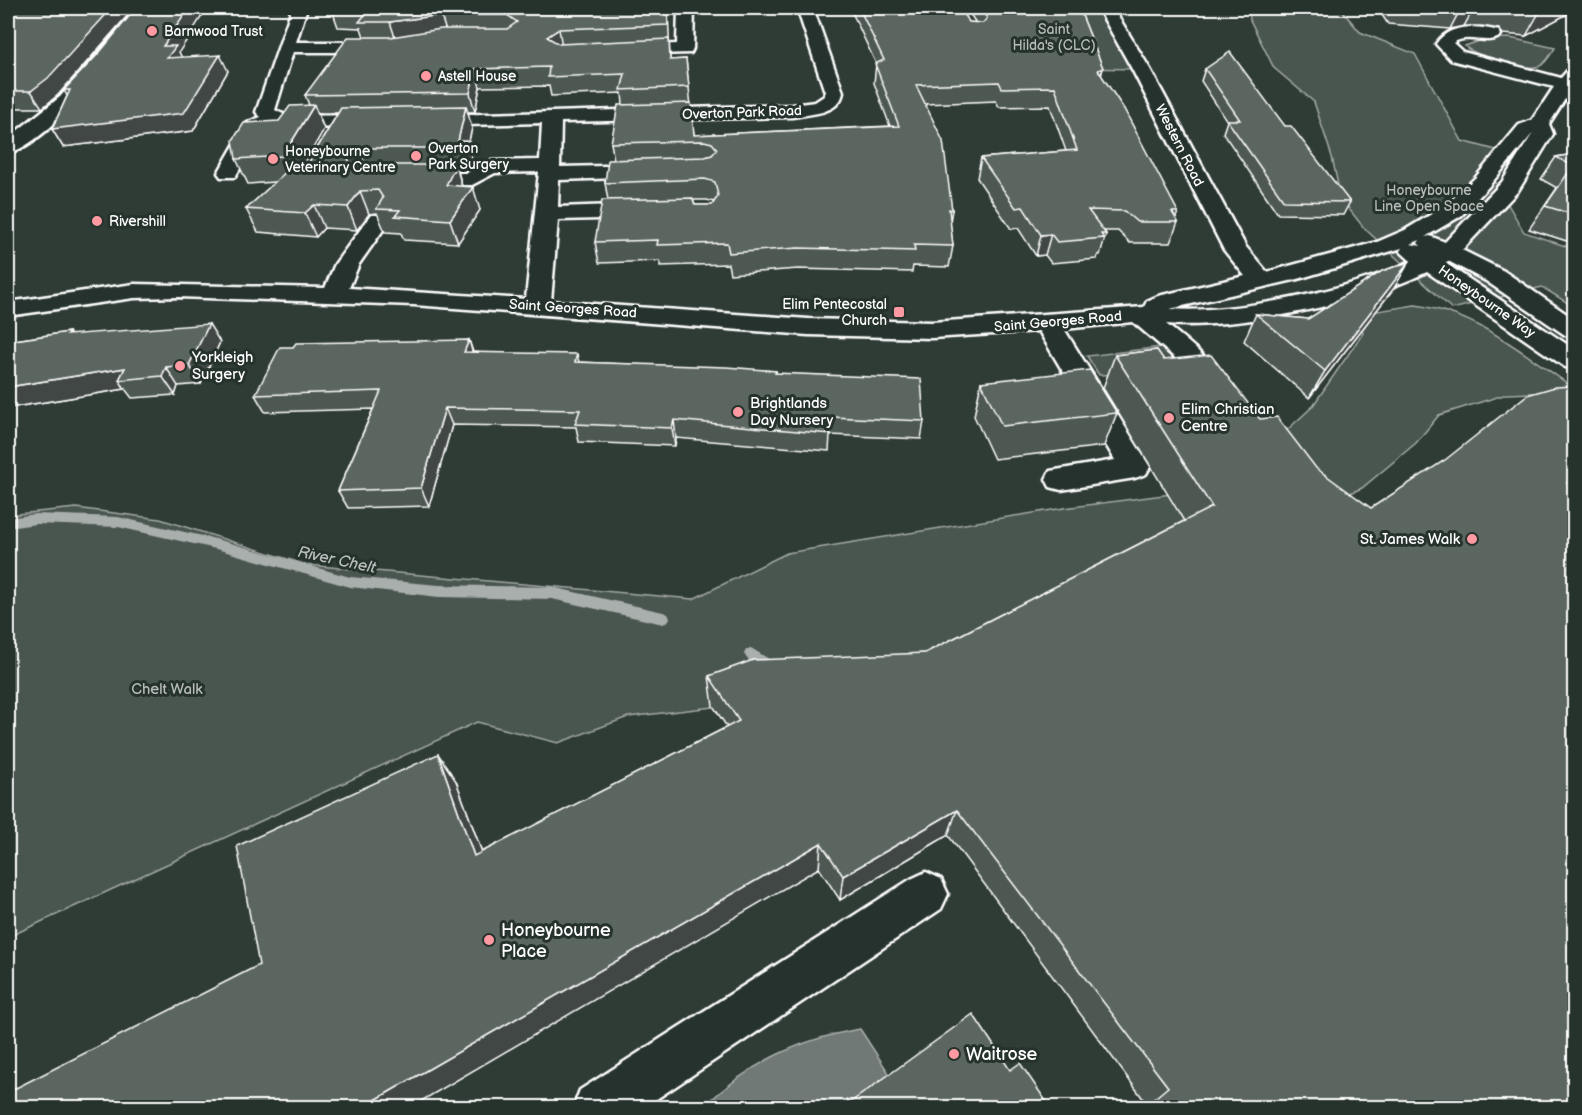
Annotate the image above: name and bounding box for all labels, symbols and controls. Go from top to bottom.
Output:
park label: Saint Hilda's (CLC) [1012,21,1096,54]
place label: Barnwood Trust [164,23,263,40]
marker: Barnwood Trust [145,24,159,38]
place label: Astell House [438,68,516,85]
marker: Astell House [419,69,433,83]
street label: Western Road [1152,101,1208,189]
street label: Overton Park Road [682,102,802,123]
place label: Overton Park Surgery [428,140,510,173]
place label: Honeybourne Veterinary Centre [285,143,396,176]
marker: Overton Park Surgery [409,149,423,163]
marker: Honeybourne Veterinary Centre [266,152,280,166]
park label: Honeybourne Line Open Space [1374,182,1484,215]
place label: Rivershill [109,213,166,230]
marker: Rivershill [90,214,104,228]
street label: Honeybourne Way [1435,262,1539,342]
street label: Saint Georges Road [508,296,637,321]
place label: Elim Pentecostal Church [782,296,887,329]
marker: Elim Pentecostal Church [892,305,906,319]
street label: Saint Georges Road [993,307,1123,336]
place label: Yorkleigh Surgery [191,348,253,384]
marker: Yorkleigh Surgery [173,359,187,373]
place label: Brightlands Day Nursery [750,394,834,430]
place label: Elim Christian Centre [1181,400,1275,436]
marker: Brightlands Day Nursery [731,405,745,419]
marker: Elim Christian Centre [1162,411,1176,425]
place label: St. James Walk [1360,530,1461,549]
marker: St. James Walk [1465,532,1479,546]
water label: River Chelt [296,543,379,578]
park label: Chelt Walk [131,680,203,699]
place label: Honeybourne Place [501,920,611,962]
marker: Honeybourne Place [482,933,496,947]
place label: Waitrose [966,1044,1038,1065]
marker: Waitrose [947,1047,961,1061]

